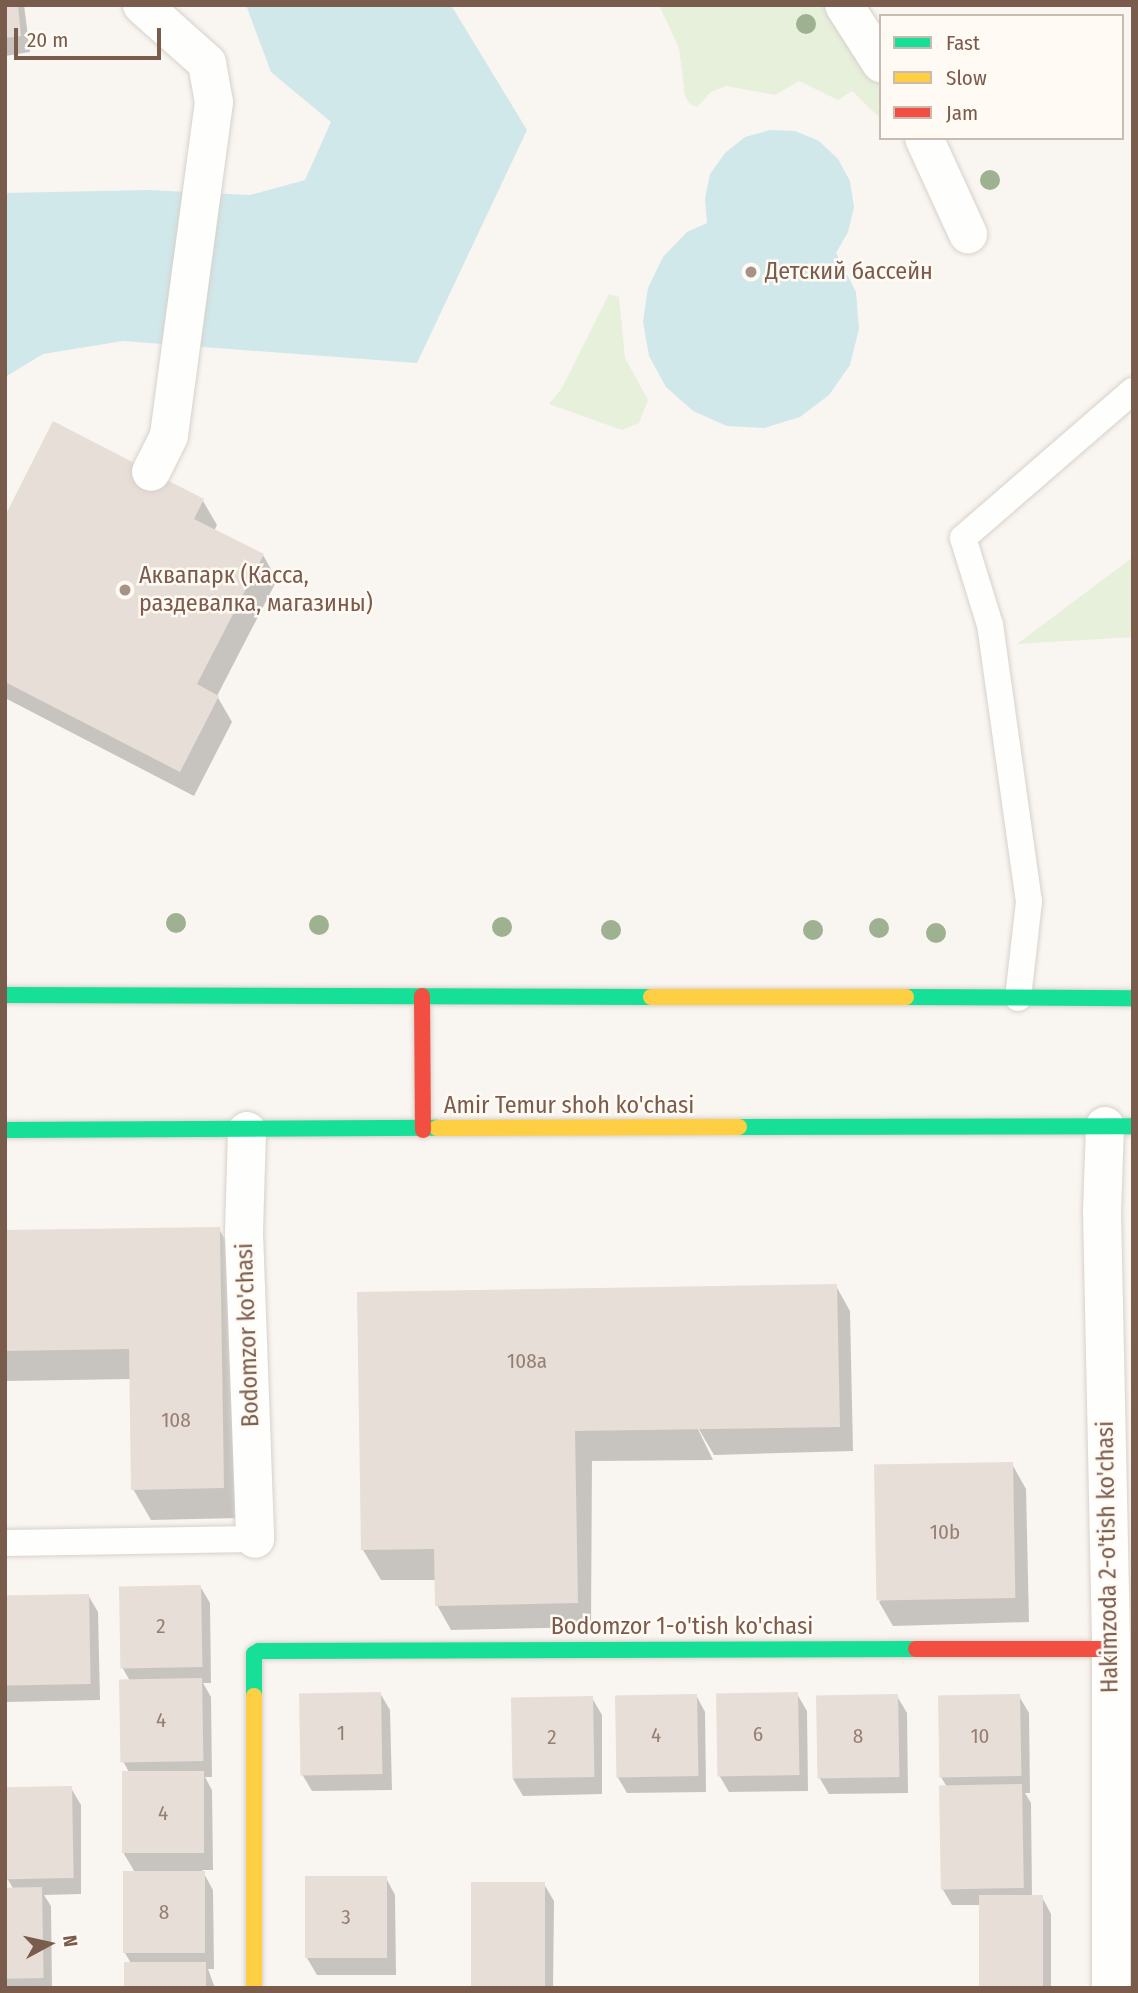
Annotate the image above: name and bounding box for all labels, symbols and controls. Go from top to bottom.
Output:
scale bar [18,14,164,58]
legend [879,14,1124,140]
text: 20 m [27,27,68,53]
text: Fast [946,30,980,56]
text: Slow [946,65,987,91]
text: Jam [946,100,978,126]
place label: Детский бассейн [765,258,933,286]
marker: Детский бассейн [743,264,759,280]
place label: Аквапарк (Касса, раздевалка, магазины) [139,562,373,618]
marker: Аквапарк (Касса, раздевалка, магазины) [117,582,133,598]
street label: Amir Temur shoh ko'chasi [444,1092,694,1120]
street label: Bodomzor ko'chasi [230,1242,266,1428]
house number: 108a [507,1348,547,1374]
house number: 108 [161,1407,191,1433]
street label: Hakimzoda 2-o'tish ko'chasi [1091,1421,1125,1693]
house number: 10b [930,1519,960,1545]
house number: 2 [156,1613,166,1639]
street label: Bodomzor 1-o'tish ko'chasi [551,1613,813,1641]
house number: 4 [156,1707,166,1733]
house number: 1 [337,1720,345,1746]
house number: 6 [753,1721,763,1747]
house number: 4 [651,1722,661,1748]
house number: 8 [853,1723,863,1749]
house number: 10 [970,1723,990,1749]
house number: 2 [547,1724,557,1750]
house number: 4 [158,1800,168,1826]
house number: 8 [159,1899,169,1925]
house number: 3 [341,1904,351,1930]
north arrow [14,1909,84,1979]
text: N [58,1934,82,1948]

